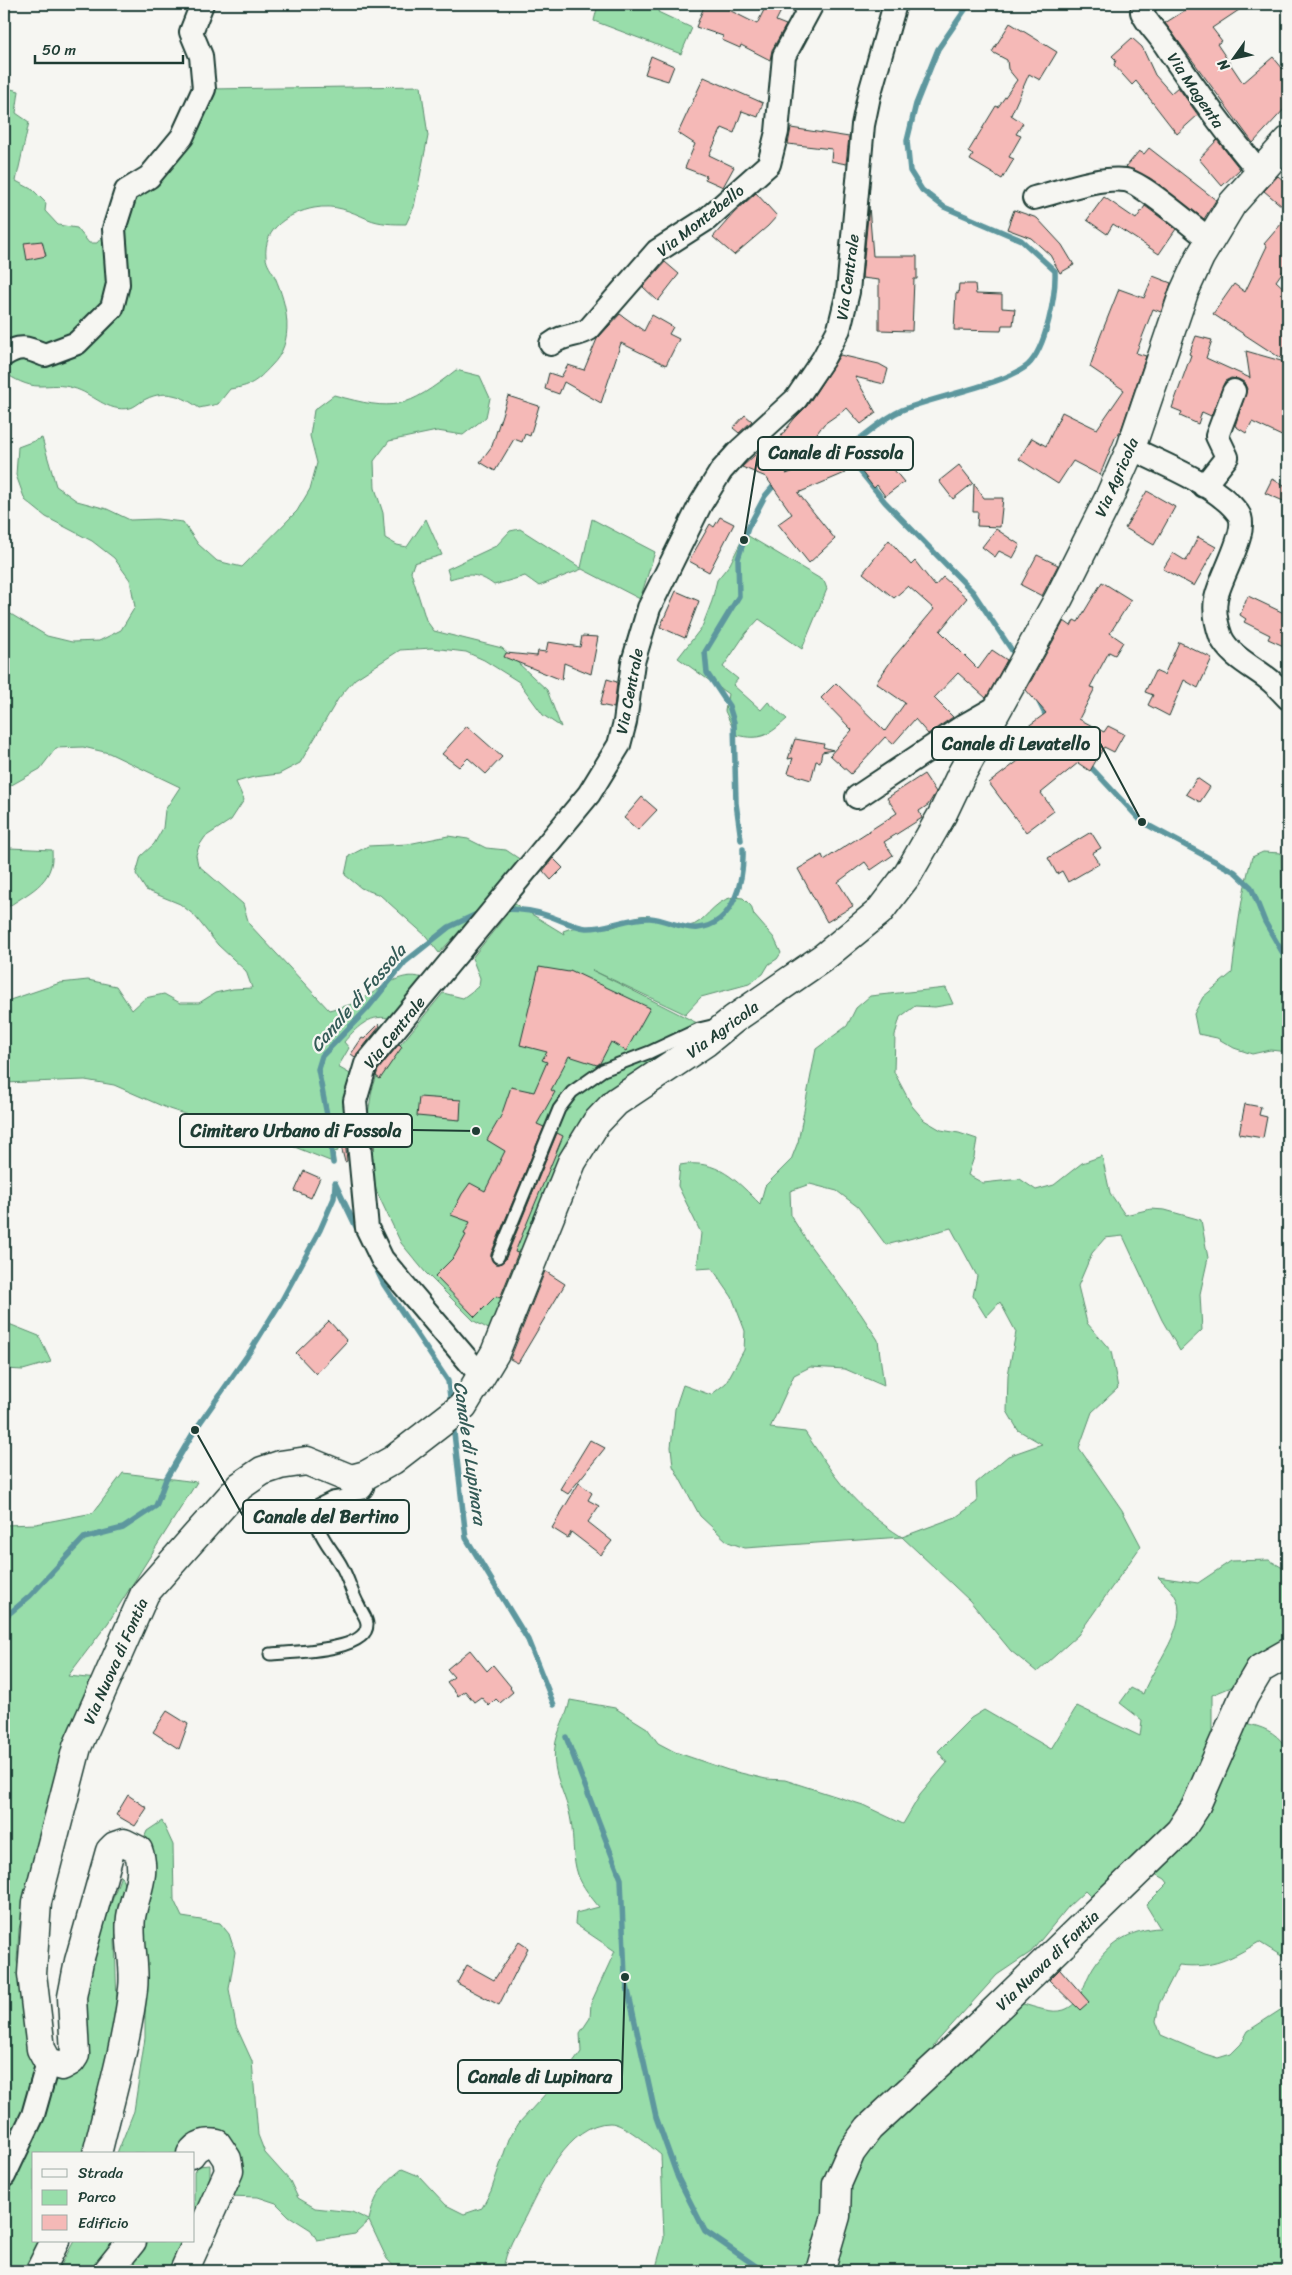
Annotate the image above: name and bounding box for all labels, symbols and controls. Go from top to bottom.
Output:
scale bar [35,32,182,64]
north arrow [1210,32,1260,82]
text: 50 m [42,37,77,63]
street label: Via Magenta [1159,46,1233,135]
text: N [1210,54,1237,77]
street label: Via Montebello [650,176,751,264]
street label: Via Centrale [827,232,868,322]
street label: Via Agricola [1086,432,1147,522]
callout: Canale di Fossola [758,437,913,470]
text: Canale di Fossola [767,437,904,469]
street label: Via Centrale [607,646,652,736]
callout: Canale di Levatello [932,727,1100,760]
text: Canale di Levatello [941,728,1091,760]
water label: Canale di Fossola [302,935,416,1060]
street label: Via Centrale [356,989,433,1075]
street label: Via Agricola [680,992,766,1066]
callout: Cimitero Urbano di Fossola [180,1114,412,1147]
text: Cimitero Urbano di Fossola [190,1115,401,1147]
water label: Canale di Lupinara [444,1379,496,1529]
callout: Canale del Bertino [243,1500,409,1533]
text: Canale del Bertino [252,1501,399,1533]
street label: Via Nuova di Fontia [75,1593,156,1729]
street label: Via Nuova di Fontia [988,1903,1106,2018]
callout: Canale di Lupinara [458,2060,622,2093]
text: Canale di Lupinara [467,2061,613,2093]
legend [32,2152,195,2242]
text: Strada [78,2160,124,2186]
text: Parco [78,2184,116,2210]
text: Edificio [78,2210,129,2236]

